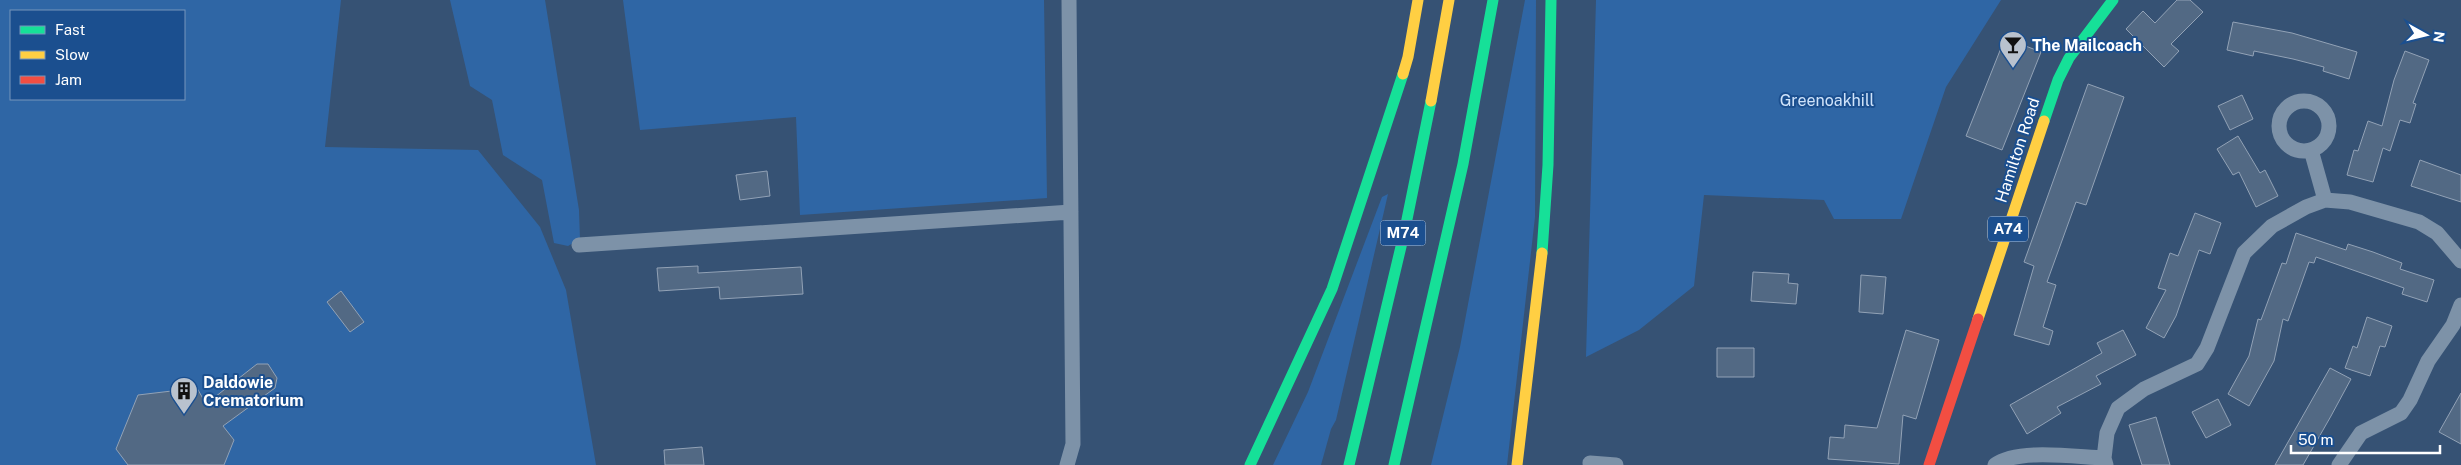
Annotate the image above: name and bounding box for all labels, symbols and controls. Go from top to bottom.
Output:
legend [10,10,185,100]
north arrow [2401,10,2451,60]
text: Fast [55,21,85,38]
bar icon: The Mailcoach [1998,30,2028,69]
text: N [2430,30,2448,43]
place label: The Mailcoach [2032,36,2142,55]
text: Slow [55,46,90,63]
text: Jam [55,71,82,88]
park label: Greenoakhill [1780,91,1875,110]
street label: Hamilton Road [1992,95,2043,205]
road number: A74 [1988,216,2028,242]
road number: M74 [1380,220,1426,246]
place label: Daldowie Crematorium [203,373,304,410]
building icon: Daldowie Crematorium [169,376,199,415]
scale bar [2291,422,2440,454]
text: 50 m [2298,431,2333,448]

